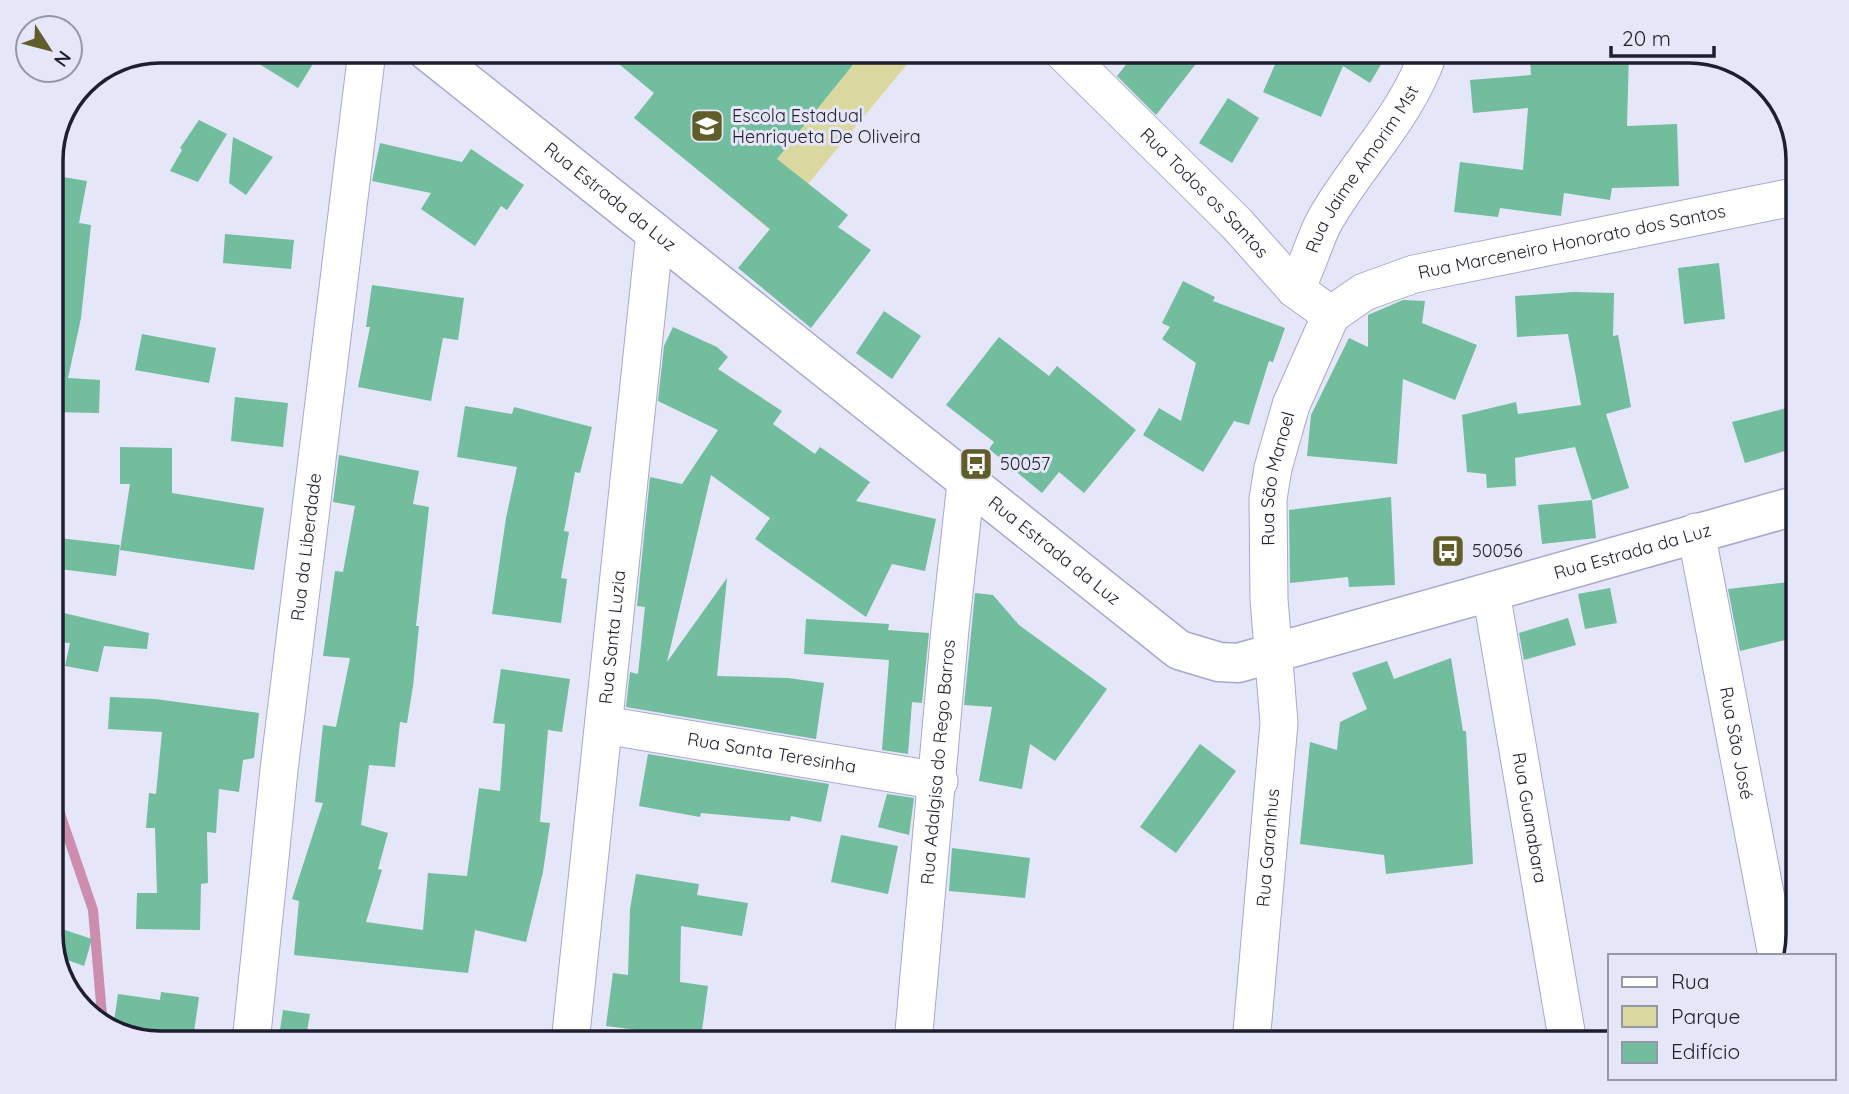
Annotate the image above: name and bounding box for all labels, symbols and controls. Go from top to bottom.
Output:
north arrow [14,14,84,84]
scale bar [1611,14,1714,58]
text: 20 m [1622,25,1671,51]
text: N [49,46,77,72]
street label: Rua Jaime Amorim Mst [1300,81,1423,256]
place label: Escola Estadual Henriqueta De Oliveira [732,104,921,148]
school or university icon: Escola Estadual Henriqueta De Oliveira [688,107,726,145]
street label: Rua Todos os Santos [1135,123,1274,263]
street label: Rua Estrada da Luz [540,137,681,256]
street label: Rua Marceneiro Honorato dos Santos [1416,199,1727,284]
street label: Rua São Manoel [1256,409,1300,546]
bus stop icon: 50057 [957,445,995,483]
place label: 50057 [1000,452,1050,475]
street label: Rua da Liberdade [285,472,326,622]
street label: Rua Estrada da Luz [984,491,1125,610]
street label: Rua Estrada da Luz [1551,518,1714,584]
bus stop icon: 50056 [1429,532,1467,570]
place label: 50056 [1472,539,1523,562]
street label: Rua Santa Luzia [594,569,630,705]
street label: Rua Adalgisa do Rego Barros [915,639,960,886]
street label: Rua São José [1715,685,1759,802]
street label: Rua Santa Teresinha [686,727,858,778]
street label: Rua Guanabara [1508,750,1553,885]
street label: Rua Garanhus [1251,788,1284,908]
legend [1608,954,1835,1080]
text: Rua [1671,968,1710,994]
text: Parque [1671,1003,1740,1029]
text: Edifício [1671,1038,1740,1064]

